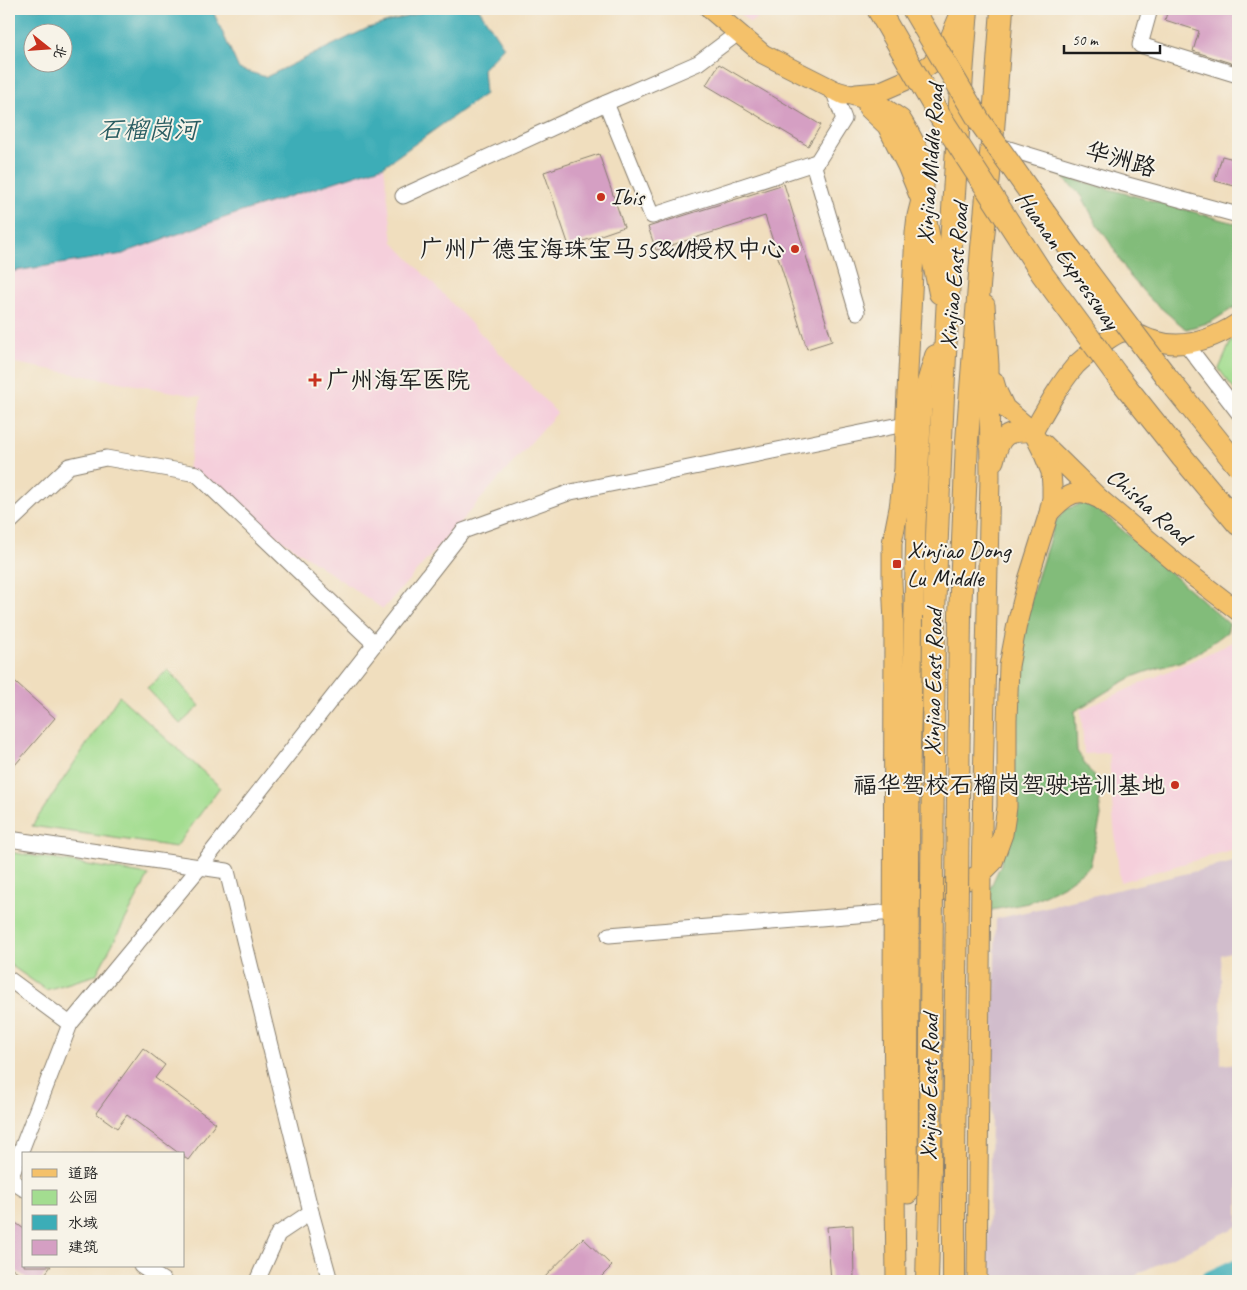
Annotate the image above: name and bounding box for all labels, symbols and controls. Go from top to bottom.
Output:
north arrow [22,22,72,72]
scale bar [1064,22,1161,54]
text: 50 m [1072,31,1099,50]
text: 北 [50,42,70,61]
street label: Xinjiao Middle Road [909,80,951,245]
water label: 石榴岗河 [98,114,202,146]
street label: 华洲路 [1082,135,1160,183]
place label: Ibis [611,182,646,212]
street label: Huanan Expressway [1009,185,1128,337]
marker: Ibis [595,191,607,203]
street label: Xinjiao East Road [933,198,976,350]
place label: 广州广德宝海珠宝马5S&M授权中心 [420,234,785,264]
marker: 广州广德宝海珠宝马5S&M授权中心 [789,243,801,255]
place label: 广州海军医院 [326,365,470,395]
marker: 广州海军医院 [308,373,322,387]
street label: Chisha Road [1100,461,1200,553]
place label: Xinjiao Dong Lu Middle [907,535,1013,593]
marker: Xinjiao Dong Lu Middle [891,558,903,570]
street label: Xinjiao East Road [917,605,949,756]
place label: 福华驾校石榴岗驾驶培训基地 [853,770,1165,800]
marker: 福华驾校石榴岗驾驶培训基地 [1169,779,1181,791]
street label: Xinjiao East Road [913,1010,945,1161]
legend [22,1152,185,1268]
text: 道路 [68,1164,98,1183]
text: 公园 [68,1188,98,1207]
text: 水域 [68,1214,98,1233]
text: 建筑 [68,1238,98,1257]

